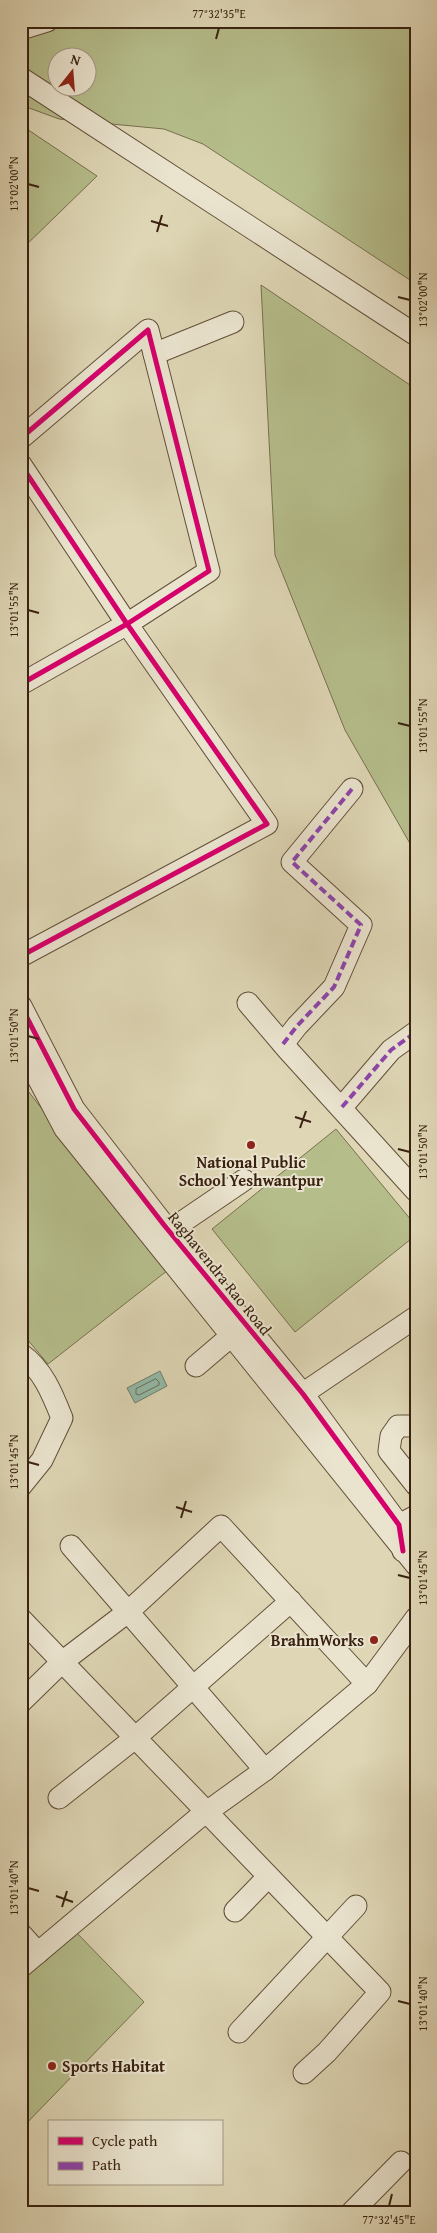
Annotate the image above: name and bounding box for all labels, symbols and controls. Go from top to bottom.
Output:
text: 77°32'35"E [192,5,246,22]
north arrow [48,48,98,98]
text: N [68,49,84,71]
text: 13°02'00"N [5,156,22,212]
text: 13°02'00"N [414,272,431,328]
text: 13°01'55"N [5,582,22,638]
text: 13°01'55"N [414,698,431,754]
text: 13°01'50"N [5,1008,22,1064]
text: 13°01'50"N [414,1124,431,1180]
marker: National Public School Yeshwantpur [245,1139,257,1151]
place label: National Public School Yeshwantpur [179,1150,324,1192]
street label: Raghavendra Rao Road [162,1206,278,1340]
text: 13°01'45"N [5,1434,22,1490]
text: 13°01'45"N [414,1550,431,1606]
place label: BrahmWorks [271,1628,364,1652]
marker: BrahmWorks [368,1634,380,1646]
text: 13°01'40"N [5,1860,22,1916]
text: 13°01'40"N [414,1976,431,2032]
place label: Sports Habitat [62,2054,165,2078]
marker: Sports Habitat [46,2060,58,2072]
legend [48,2120,222,2186]
text: Cycle path [92,2130,158,2151]
text: Path [92,2154,121,2175]
text: 77°32'45"E [362,2211,416,2228]

